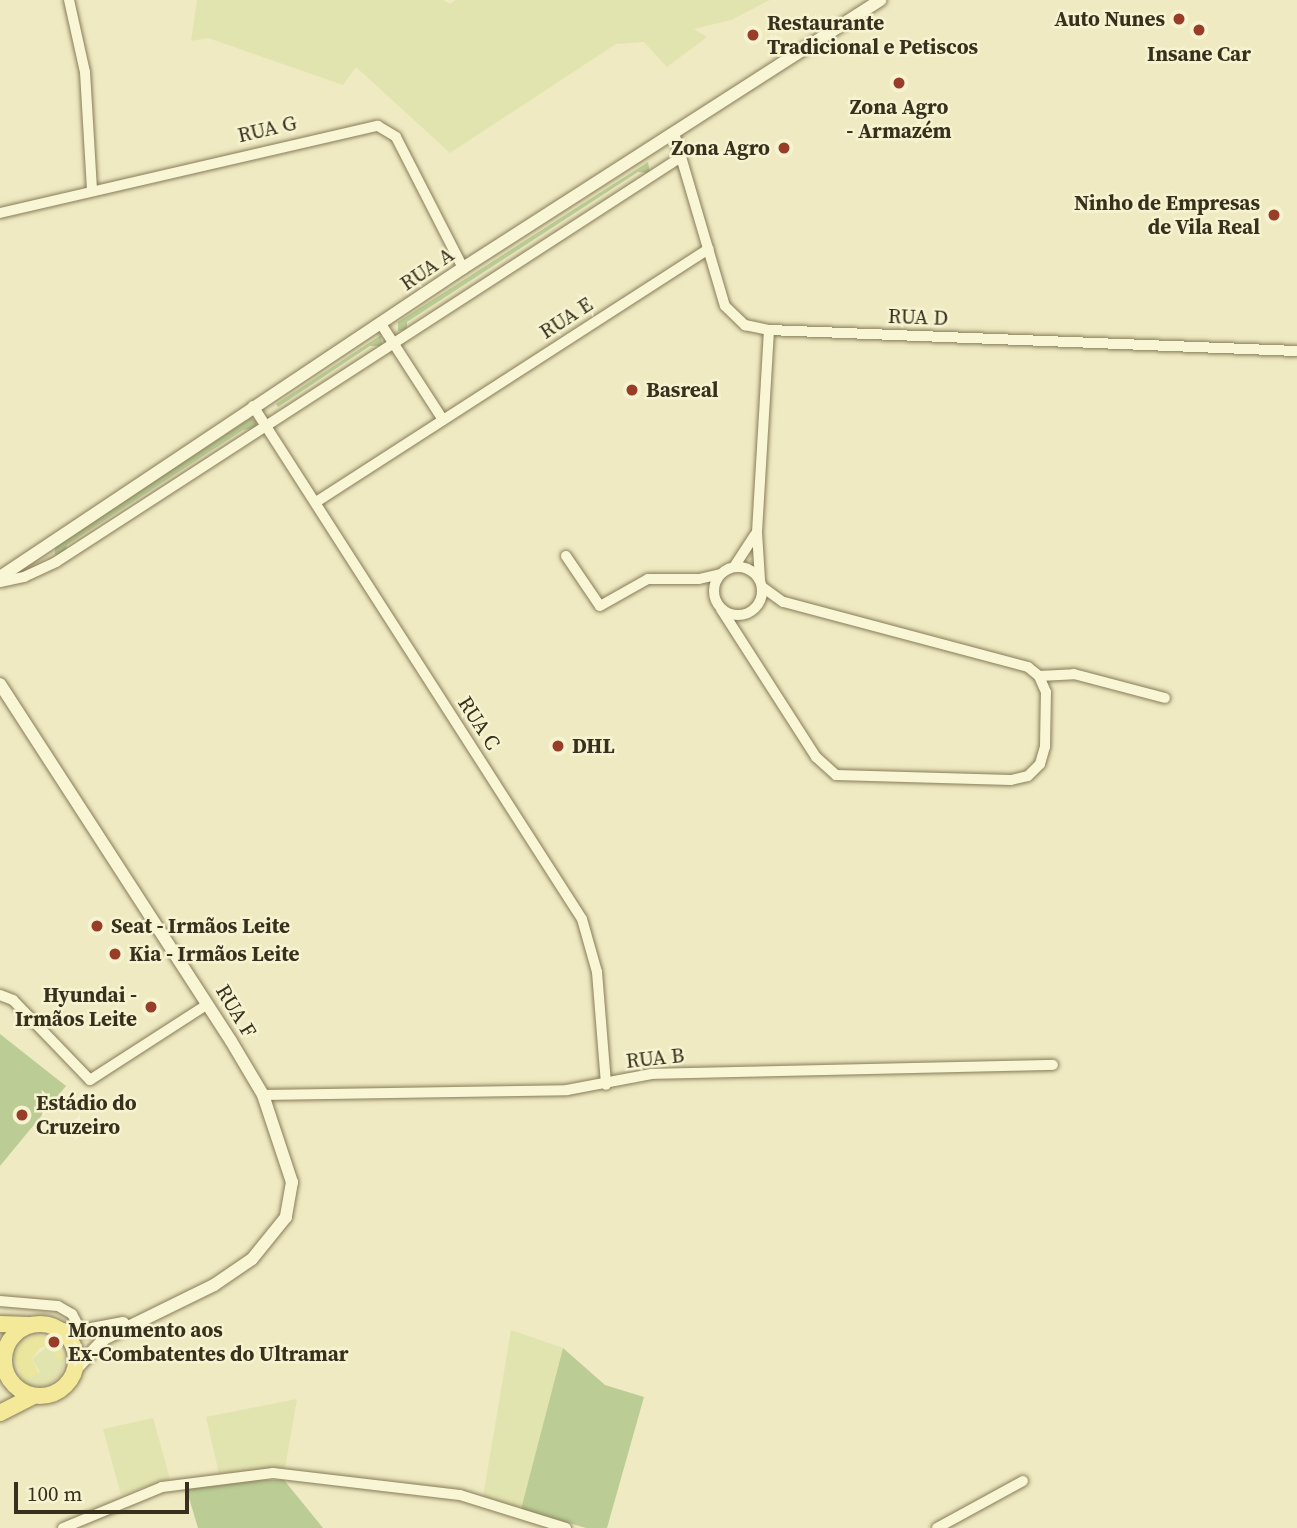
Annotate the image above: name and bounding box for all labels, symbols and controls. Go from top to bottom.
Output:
place label: Auto Nunes [1054,6,1165,32]
place label: Restaurante Tradicional e Petiscos [767,10,978,60]
marker: Auto Nunes [1171,11,1187,27]
marker: Insane Car [1191,22,1207,38]
marker: Restaurante Tradicional e Petiscos [745,27,761,43]
place label: Insane Car [1147,41,1251,67]
marker: Zona Agro - Armazém [891,75,907,91]
place label: Zona Agro - Armazém [846,94,952,144]
street label: RUA G [235,110,299,148]
place label: Zona Agro [671,135,770,161]
marker: Zona Agro [776,140,792,156]
place label: Ninho de Empresas de Vila Real [1074,190,1260,240]
marker: Ninho de Empresas de Vila Real [1266,207,1282,223]
street label: RUA A [395,242,459,296]
street label: RUA E [535,292,597,344]
street label: RUA D [887,303,949,331]
place label: Basreal [646,377,719,403]
marker: Basreal [624,382,640,398]
street label: RUA C [452,692,506,754]
place label: DHL [572,733,615,759]
marker: DHL [550,738,566,754]
place label: Seat - Irmãos Leite [111,913,290,939]
marker: Seat - Irmãos Leite [89,918,105,934]
place label: Kia - Irmãos Leite [129,941,300,967]
marker: Kia - Irmãos Leite [107,946,123,962]
street label: RUA F [210,980,262,1042]
place label: Hyundai - Irmãos Leite [15,982,137,1032]
marker: Hyundai - Irmãos Leite [143,999,159,1015]
street label: RUA B [625,1042,685,1074]
place label: Estádio do Cruzeiro [36,1090,137,1140]
marker: Estádio do Cruzeiro [14,1107,30,1123]
place label: Monumento aos Ex-Combatentes do Ultramar [68,1317,349,1367]
marker: Monumento aos Ex-Combatentes do Ultramar [46,1334,62,1350]
scale bar [18,1468,192,1512]
text: 100 m [27,1479,82,1508]

